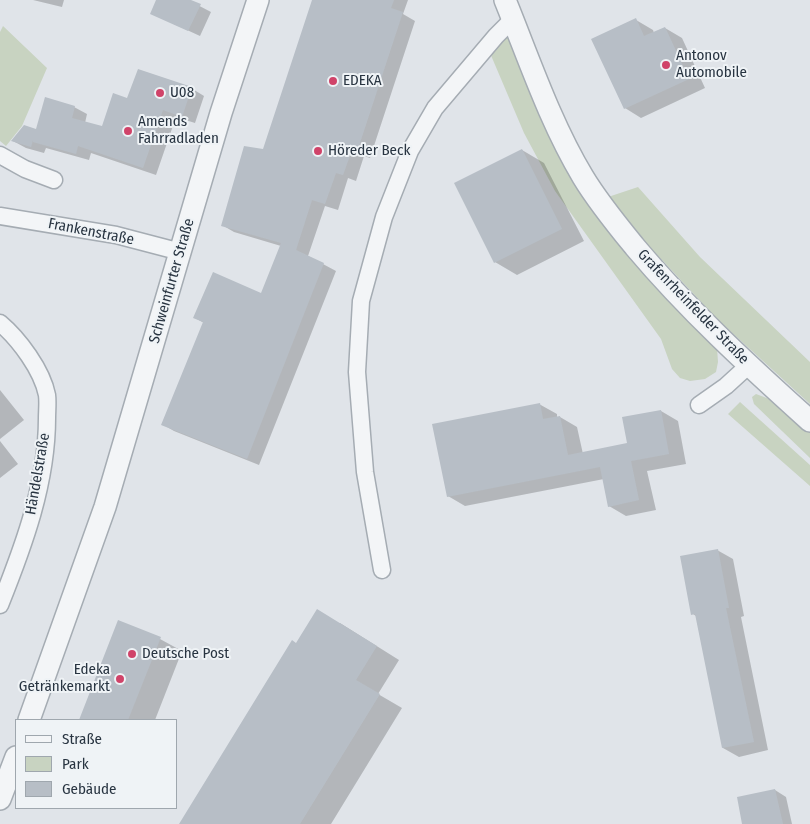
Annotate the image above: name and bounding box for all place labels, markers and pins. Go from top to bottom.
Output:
place label: Antonov Automobile [676,47,747,82]
marker: Antonov Automobile [660,59,672,71]
place label: EDEKA [343,72,382,90]
marker: EDEKA [327,75,339,87]
place label: U08 [170,84,194,102]
marker: U08 [154,87,166,99]
place label: Amends Fahrradladen [138,113,219,148]
marker: Amends Fahrradladen [122,125,134,137]
place label: Höreder Beck [328,142,410,160]
marker: Höreder Beck [312,145,324,157]
place label: Deutsche Post [142,645,229,663]
marker: Deutsche Post [126,648,138,660]
place label: Edeka Getränkemarkt [19,661,110,696]
marker: Edeka Getränkemarkt [114,673,126,685]

